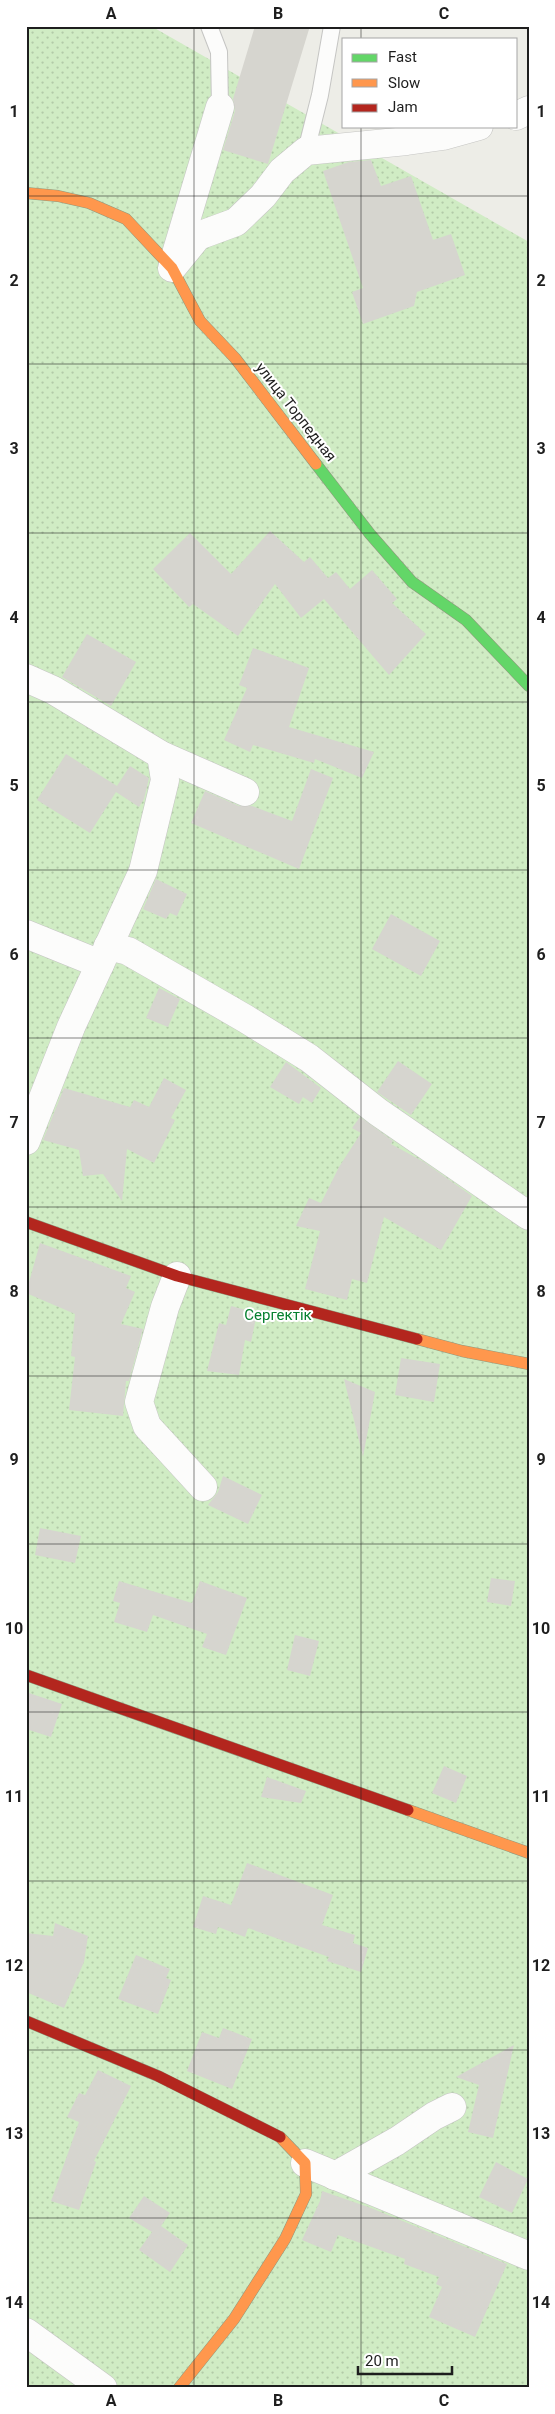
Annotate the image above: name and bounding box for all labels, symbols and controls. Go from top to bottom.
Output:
text: A [106,4,117,23]
text: B [273,4,283,23]
text: C [439,4,449,23]
legend [342,38,518,128]
text: Fast [388,48,417,66]
text: Slow [388,74,420,92]
text: Jam [388,98,418,116]
text: 1 [9,102,19,121]
text: 1 [536,102,546,121]
text: 2 [9,271,19,290]
text: 2 [536,271,546,290]
street label: улица Торпедная [252,359,340,465]
text: 3 [9,439,19,458]
text: 3 [536,439,546,458]
text: 4 [9,608,19,627]
text: 4 [536,608,546,627]
text: 5 [9,776,19,795]
text: 5 [536,776,546,795]
text: 6 [9,945,19,964]
text: 6 [536,945,546,964]
text: 7 [9,1113,19,1132]
text: 7 [536,1113,546,1132]
text: 8 [9,1282,19,1301]
text: 8 [536,1282,546,1301]
park label: Сергектік [244,1306,312,1324]
text: 9 [9,1450,19,1469]
text: 9 [536,1450,546,1469]
text: 10 [5,1619,23,1638]
text: 10 [532,1619,550,1638]
text: 11 [5,1787,23,1806]
text: 11 [532,1787,550,1806]
text: 12 [5,1956,23,1975]
text: 12 [532,1956,550,1975]
text: 13 [5,2124,23,2143]
text: 13 [532,2124,550,2143]
text: 14 [5,2293,23,2312]
text: 14 [532,2293,550,2312]
scale bar [358,2344,451,2376]
text: 20 m [365,2352,399,2370]
text: A [106,2391,117,2410]
text: B [273,2391,283,2410]
text: C [439,2391,449,2410]

